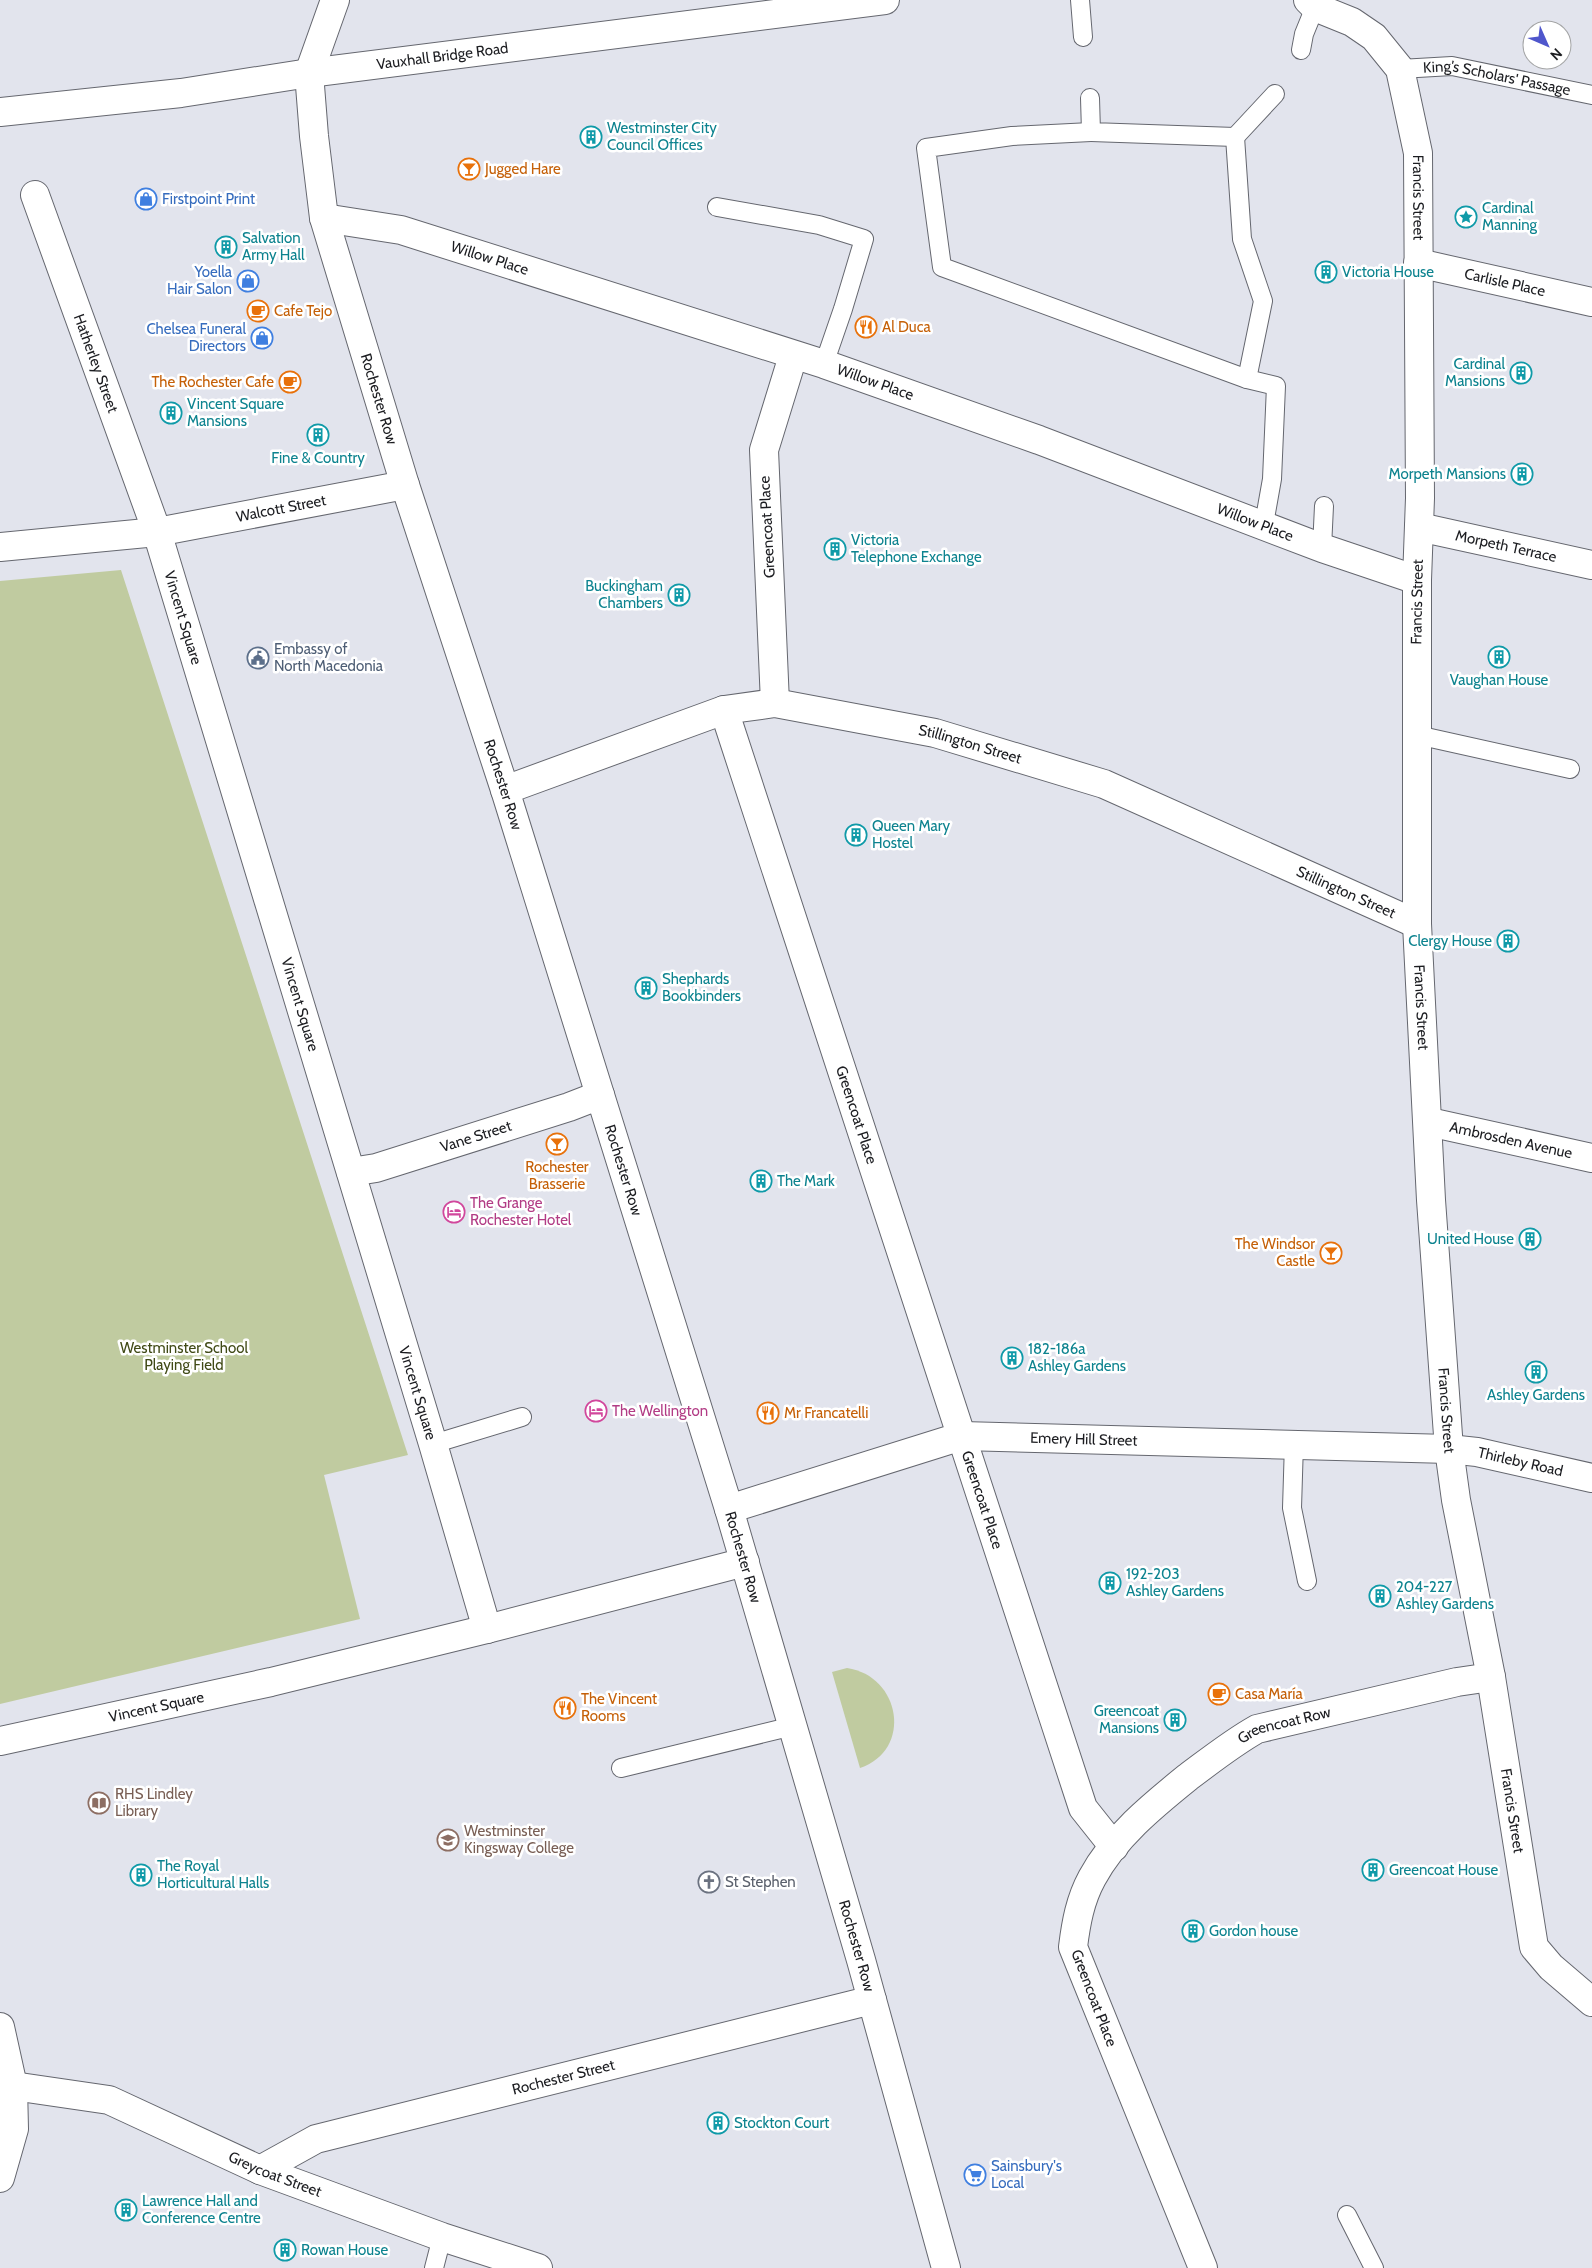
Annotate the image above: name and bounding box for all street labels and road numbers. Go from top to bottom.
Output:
street label: Vauxhall Bridge Road [375,39,509,73]
street label: King's Scholars' Passage [1422,57,1573,99]
street label: Francis Street [1409,155,1428,240]
street label: Willow Place [449,237,531,279]
street label: Carlisle Place [1463,265,1547,300]
street label: Hatherley Street [70,311,122,415]
street label: Rochester Row [357,351,401,447]
street label: Willow Place [834,360,916,404]
street label: Greencoat Place [755,475,779,579]
street label: Walcott Street [235,491,328,526]
street label: Willow Place [1214,500,1296,545]
street label: Morpeth Terrace [1454,526,1559,566]
street label: Francis Street [1407,559,1427,645]
street label: Vincent Square [160,569,206,667]
street label: Stillington Street [917,721,1024,768]
street label: Rochester Row [480,737,526,832]
street label: Stillington Street [1294,862,1398,922]
street label: Vincent Square [277,955,323,1054]
street label: Francis Street [1410,964,1432,1050]
street label: Greencoat Place [832,1063,881,1167]
street label: Vane Street [438,1117,514,1156]
street label: Ambrosden Avenue [1448,1118,1574,1162]
street label: Rochester Row [601,1122,646,1218]
street label: Vincent Square [395,1344,440,1442]
street label: Francis Street [1434,1367,1458,1454]
street label: Emery Hill Street [1030,1429,1138,1450]
street label: Thirleby Road [1476,1443,1565,1480]
street label: Greencoat Place [958,1448,1007,1552]
street label: Rochester Row [721,1509,765,1605]
street label: Vincent Square [107,1688,206,1726]
street label: Greencoat Row [1234,1703,1333,1748]
street label: Francis Street [1497,1767,1528,1854]
street label: Rochester Row [835,1898,878,1994]
street label: Greencoat Place [1067,1947,1121,2049]
street label: Rochester Street [510,2056,617,2099]
street label: Greycoat Street [226,2148,324,2201]

